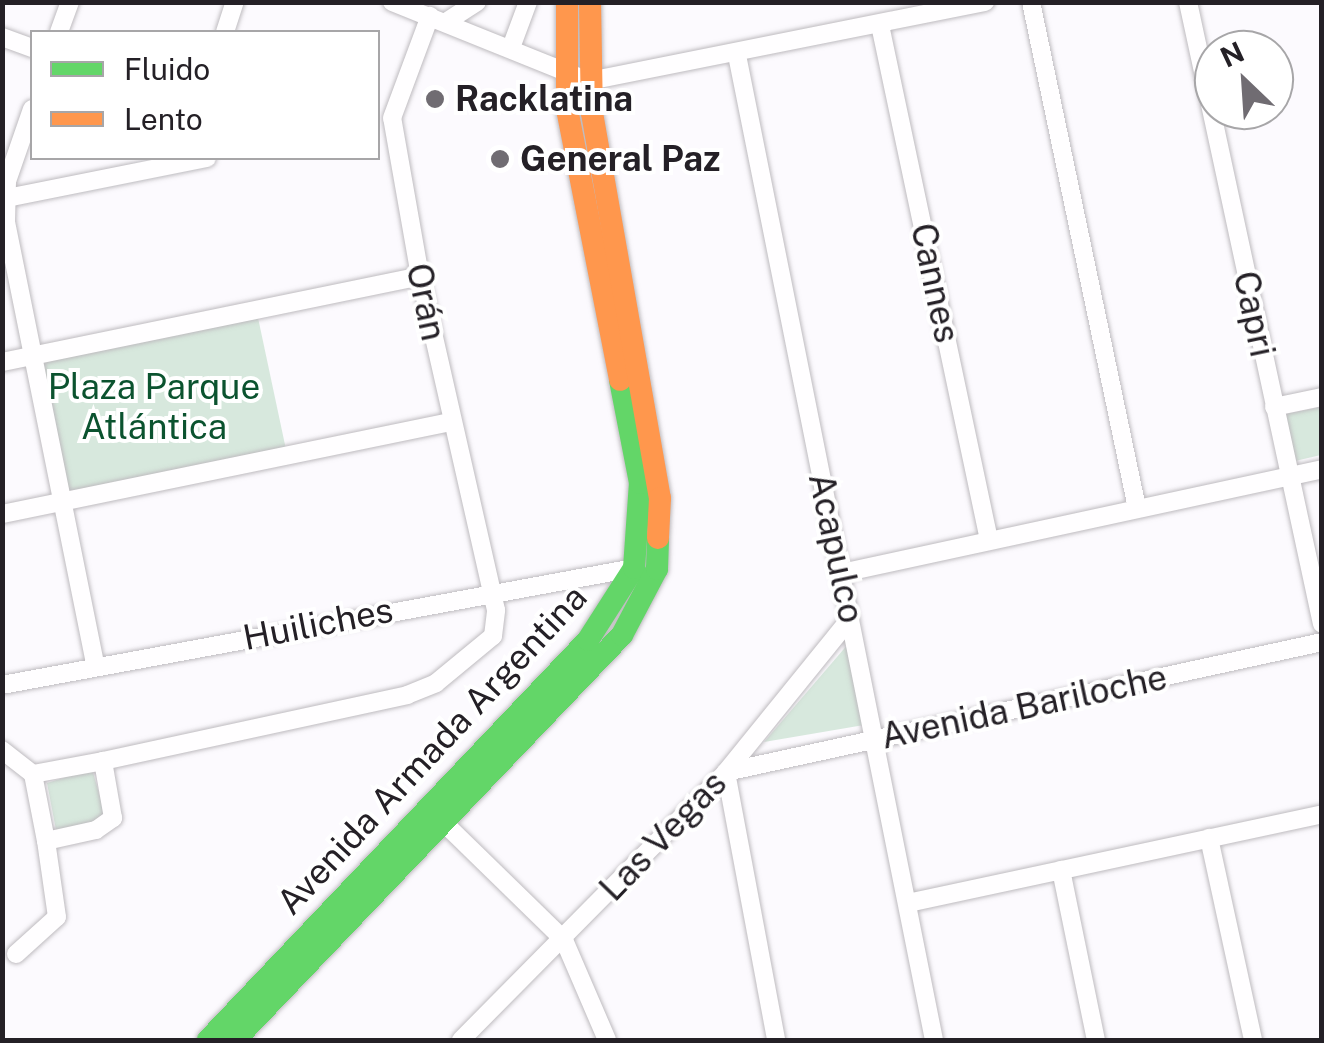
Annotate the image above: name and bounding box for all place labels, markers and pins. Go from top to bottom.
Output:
place label: Racklatina [455,78,633,120]
marker: Racklatina [424,88,446,110]
place label: General Paz [520,138,720,180]
marker: General Paz [489,148,511,170]

